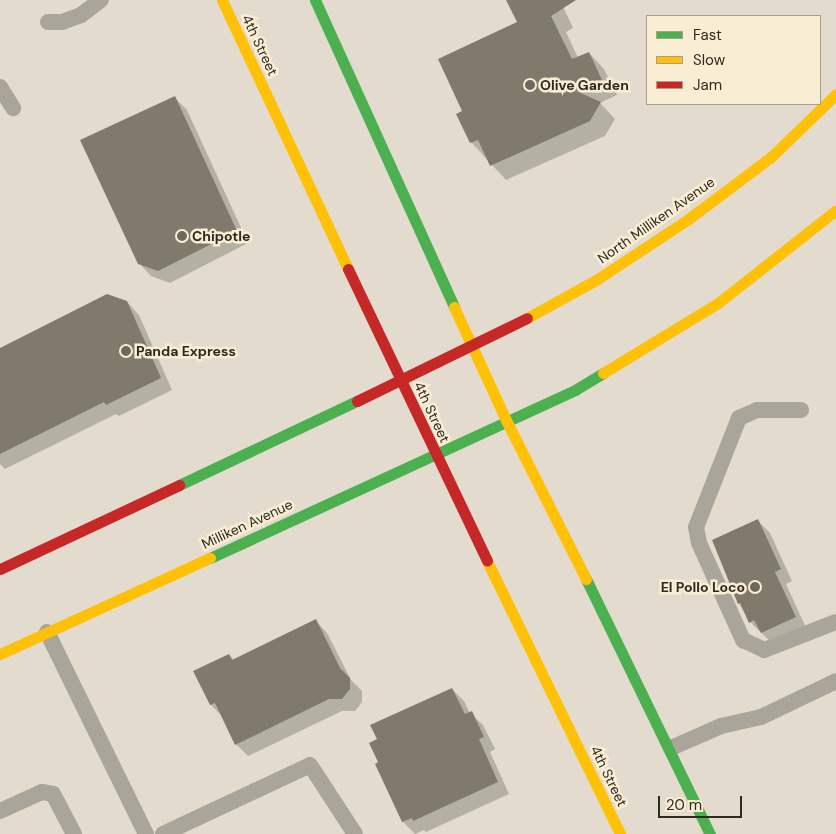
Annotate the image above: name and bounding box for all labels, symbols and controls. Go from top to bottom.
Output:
street label: 4th Street [239,12,281,78]
legend [646,15,821,105]
text: Fast [693,25,722,45]
text: Slow [693,50,725,70]
text: Jam [693,75,722,95]
place label: Olive Garden [540,77,629,93]
marker: Olive Garden [524,79,536,91]
street label: North Milliken Avenue [594,173,718,267]
place label: Chipotle [192,228,250,244]
marker: Chipotle [176,230,188,242]
place label: Panda Express [136,343,236,359]
marker: Panda Express [120,345,132,357]
street label: 4th Street [411,379,453,445]
street label: Milliken Avenue [199,496,295,552]
place label: El Pollo Loco [661,579,745,595]
marker: El Pollo Loco [749,581,761,593]
street label: 4th Street [587,743,631,809]
scale bar [661,786,745,818]
text: 20 m [666,795,702,815]

